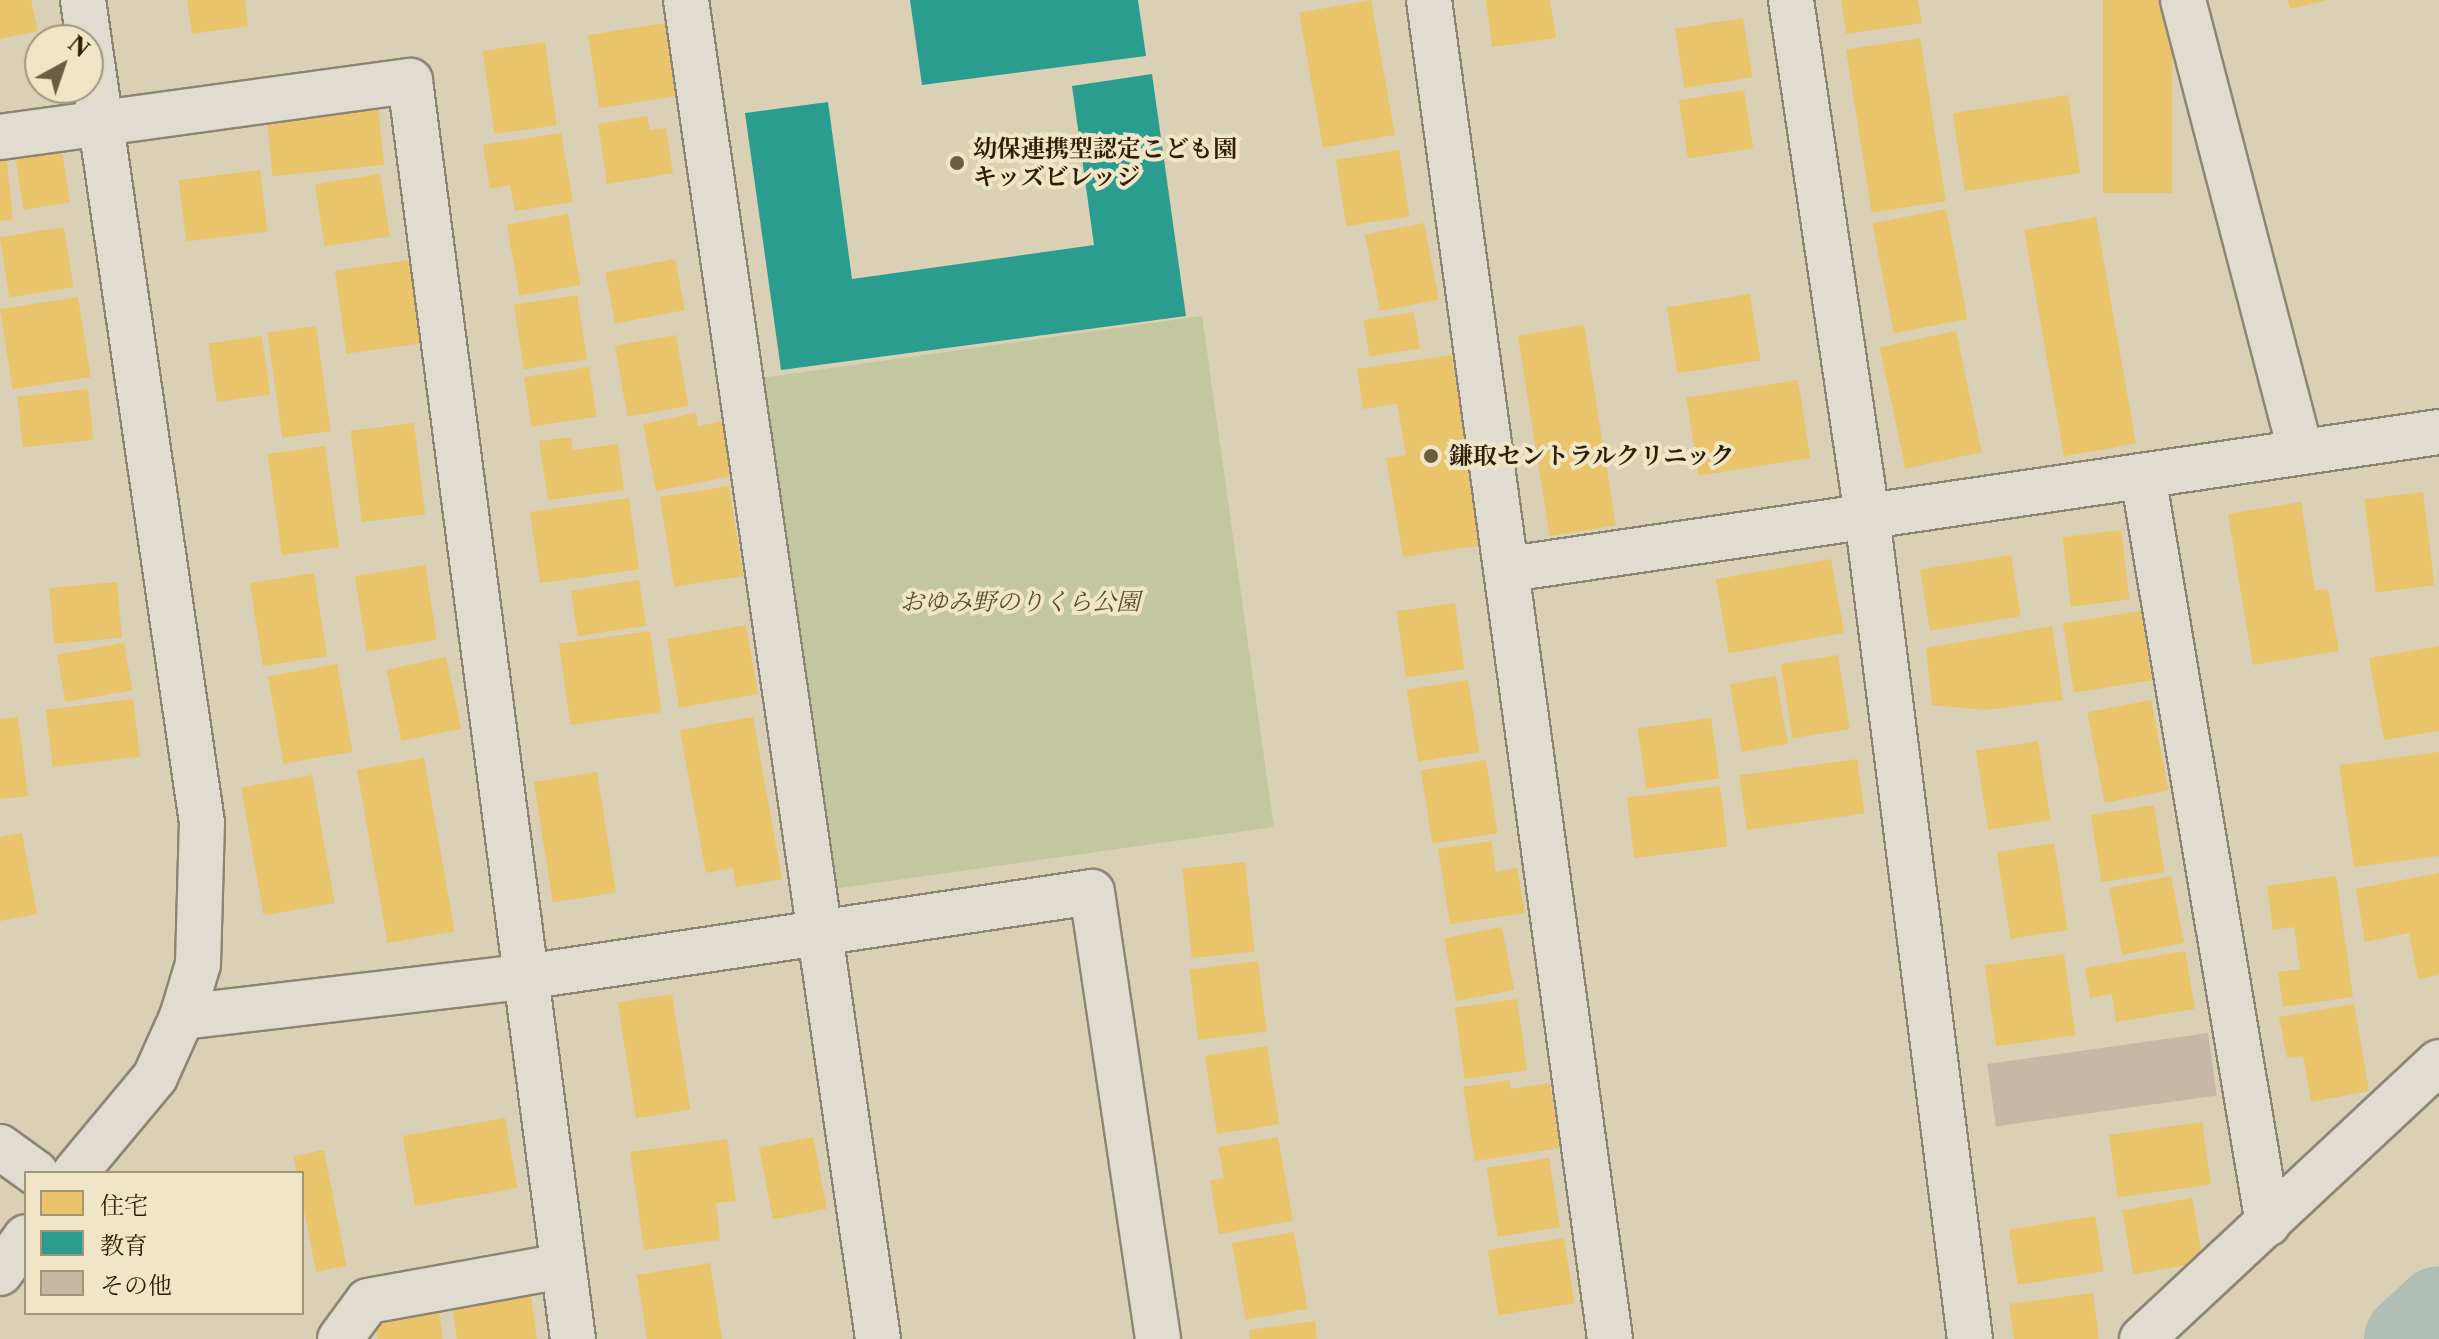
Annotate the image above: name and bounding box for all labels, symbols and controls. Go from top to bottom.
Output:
north arrow [24,24,104,104]
text: N [62,30,94,63]
place label: 幼保連携型認定こども園 キッズビレッジ [973,135,1237,191]
marker: 幼保連携型認定こども園 キッズビレッジ [948,154,966,172]
place label: 鎌取セントラルクリニック [1449,442,1737,470]
marker: 鎌取セントラルクリニック [1420,445,1442,467]
park label: おゆみ野のりくら公園 [900,588,1140,616]
legend [24,1171,304,1315]
text: 住宅 [100,1191,148,1220]
text: 教育 [100,1231,148,1260]
text: その他 [100,1271,172,1300]

